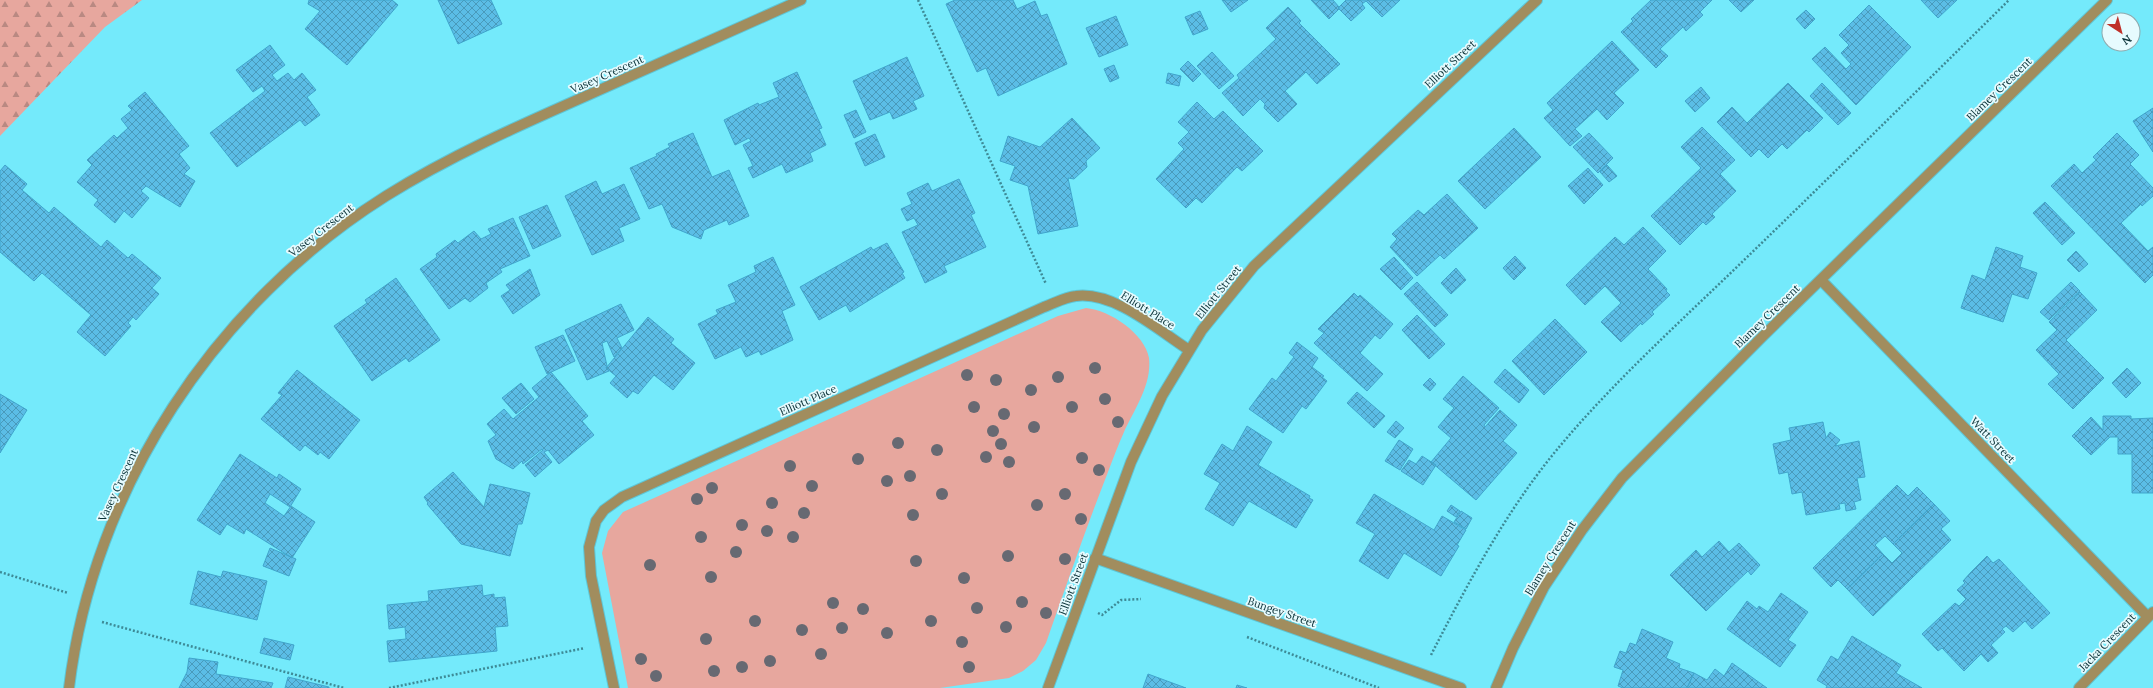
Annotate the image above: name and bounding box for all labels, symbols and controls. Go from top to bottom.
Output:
north arrow [2101,12,2141,52]
text: N [2119,32,2134,49]
street label: Elliott Street [1421,36,1479,91]
street label: Vasey Crescent [567,51,646,97]
street label: Blamey Crescent [1963,54,2035,124]
street label: Vasey Crescent [285,200,357,260]
street label: Elliott Street [1192,262,1244,322]
street label: Blamey Crescent [1731,281,1803,351]
street label: Elliott Place [1118,288,1178,332]
street label: Elliott Place [777,381,839,419]
street label: Watt Street [1968,414,2019,467]
street label: Vasey Crescent [95,446,141,524]
street label: Blamey Crescent [1521,517,1579,598]
street label: Elliott Street [1055,550,1091,617]
street label: Bungey Street [1246,594,1319,631]
street label: Jacka Crescent [2075,609,2139,675]

